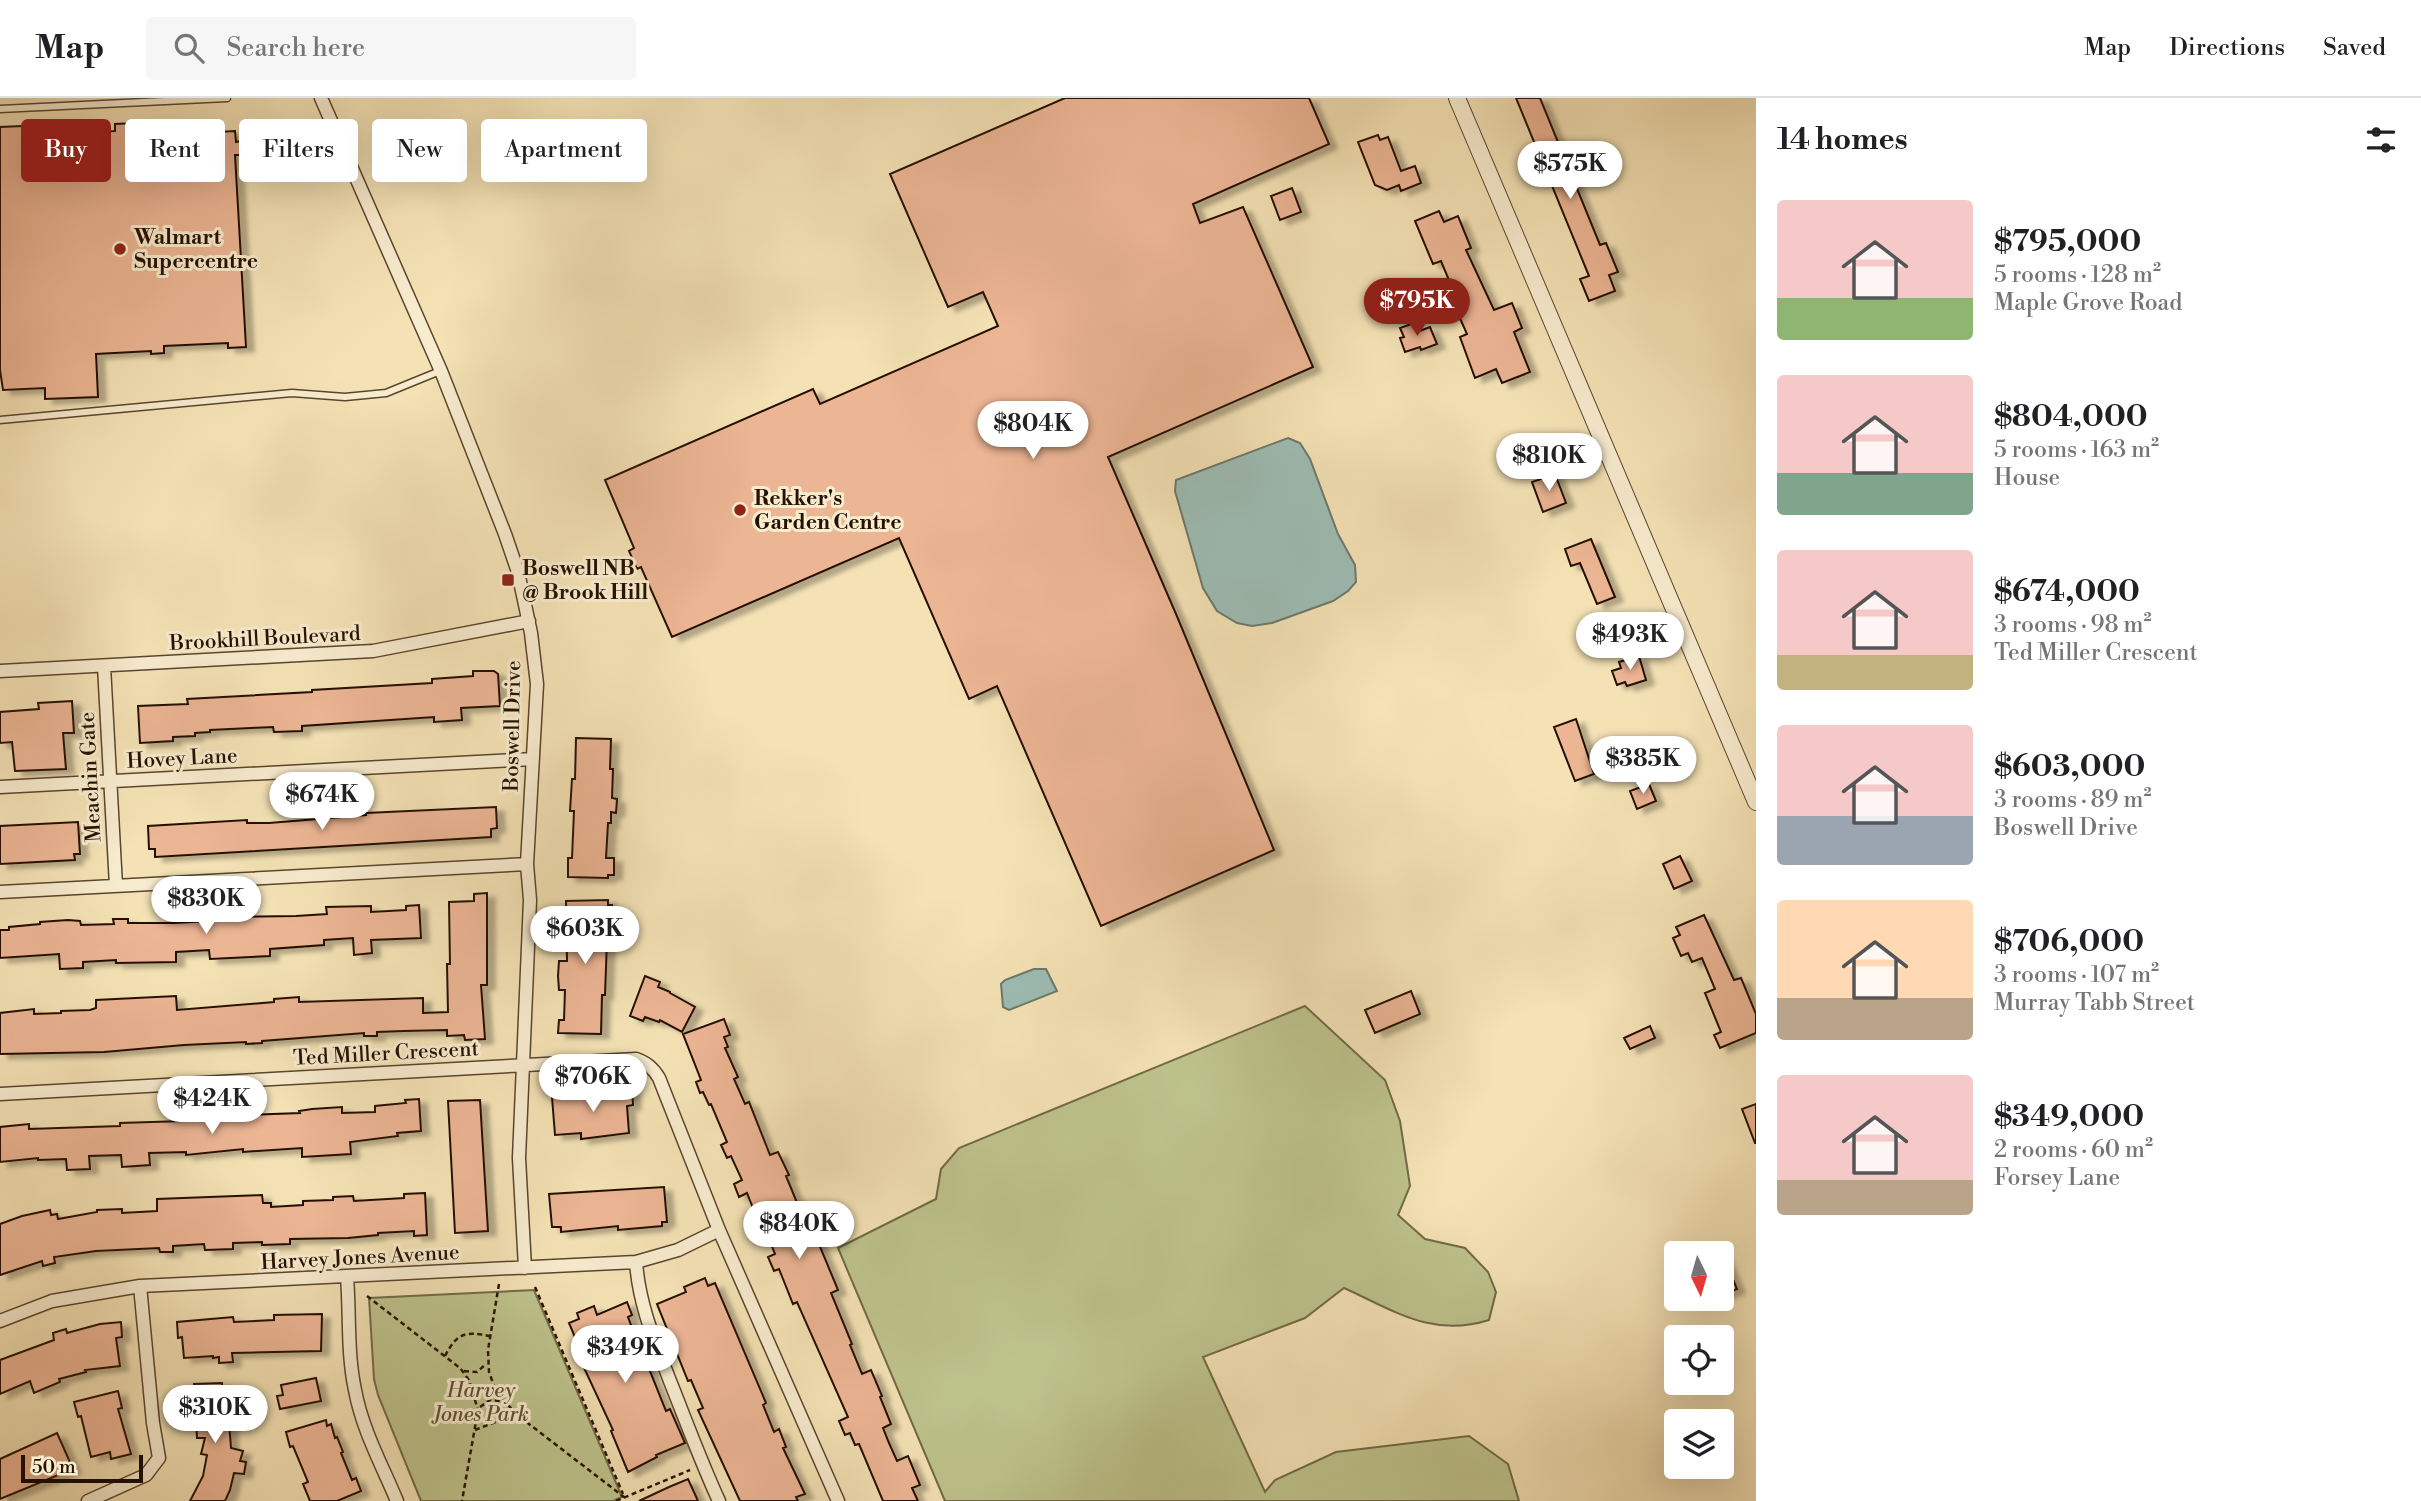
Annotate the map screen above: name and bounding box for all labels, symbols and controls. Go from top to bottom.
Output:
search box [146,17,636,80]
text: Map [35,28,104,69]
icon: search [170,29,208,67]
text: Search here [226,32,365,64]
text: Map [2084,33,2131,63]
text: Directions [2169,33,2285,63]
text: Saved [2323,33,2386,63]
chip: Buy [21,119,111,182]
chip: Rent [125,119,225,182]
chip: Filters [239,119,358,182]
chip: New [372,119,467,182]
chip: Apartment [481,119,647,182]
text: 14 homes [1777,121,1908,159]
icon: filters [2362,121,2400,159]
pin: $575K [1521,141,1619,201]
text: $575K [1533,150,1607,178]
text: $795,000 [1994,223,2141,261]
place label: Walmart Supercentre [133,225,258,275]
icon: home [1833,228,1917,312]
marker: Walmart Supercentre [112,241,128,257]
text: 5 rooms · 128 m² [1994,261,2161,289]
pin: $795K [1368,278,1466,338]
text: $795K [1380,287,1454,315]
text: Maple Grove Road [1994,289,2182,317]
text: $804,000 [1994,398,2148,436]
pin: $804K [984,402,1082,461]
icon: home [1833,403,1917,487]
text: $804K [993,410,1073,438]
pin: $810K [1500,434,1598,493]
text: 5 rooms · 163 m² [1994,436,2159,464]
text: $810K [1512,442,1586,470]
text: House [1994,464,2060,492]
place label: Rekker's Garden Centre [754,486,902,536]
marker: Rekker's Garden Centre [732,502,748,518]
place label: Boswell NB @ Brook Hill [522,556,648,606]
marker: Boswell NB @ Brook Hill [500,572,516,588]
text: $674,000 [1994,573,2140,611]
icon: home [1833,578,1917,662]
text: 3 rooms · 98 m² [1994,611,2151,639]
pin: $493K [1581,612,1679,672]
street label: Brookhill Boulevard [168,621,361,657]
text: $493K [1592,621,1668,649]
text: Ted Miller Crescent [1994,639,2198,667]
street label: Boswell Drive [499,660,527,793]
street label: Meachin Gate [75,711,107,843]
pin: $385K [1594,736,1692,796]
street label: Hovey Lane [126,743,238,775]
text: $385K [1605,745,1681,773]
text: $603,000 [1994,748,2145,786]
icon: home [1833,753,1917,837]
pin: $674K [273,772,371,832]
text: $674K [285,781,359,809]
text: 3 rooms · 89 m² [1994,786,2151,814]
text: Boswell Drive [1994,814,2138,842]
pin: $830K [157,876,255,936]
text: $830K [167,885,245,913]
pin: $603K [536,906,634,966]
text: $603K [546,915,624,943]
text: $706,000 [1994,923,2144,961]
icon: home [1833,928,1917,1012]
text: 3 rooms · 107 m² [1994,961,2159,989]
text: Murray Tabb Street [1994,989,2195,1017]
street label: Ted Miller Crescent [293,1036,480,1072]
pin: $706K [544,1054,642,1114]
text: $706K [555,1063,631,1091]
pin: $424K [163,1076,261,1136]
text: $424K [173,1085,251,1113]
text: $349,000 [1994,1098,2144,1136]
icon: home [1833,1103,1917,1187]
text: 2 rooms · 60 m² [1994,1136,2153,1164]
text: Forsey Lane [1994,1164,2120,1192]
pin: $840K [750,1202,848,1261]
text: $840K [759,1210,839,1238]
street label: Harvey Jones Avenue [260,1240,460,1276]
north arrow [1664,1241,1734,1311]
map controls [1664,1241,1734,1479]
button: locate [1664,1325,1734,1395]
pin: $349K [576,1326,674,1385]
text: $349K [587,1334,663,1362]
park label: Harvey Jones Park [431,1378,529,1428]
pin: $310K [166,1386,264,1445]
text: $310K [179,1394,251,1422]
button: layers [1664,1409,1734,1479]
scale bar [21,1452,144,1484]
text: 50 m [32,1455,76,1479]

